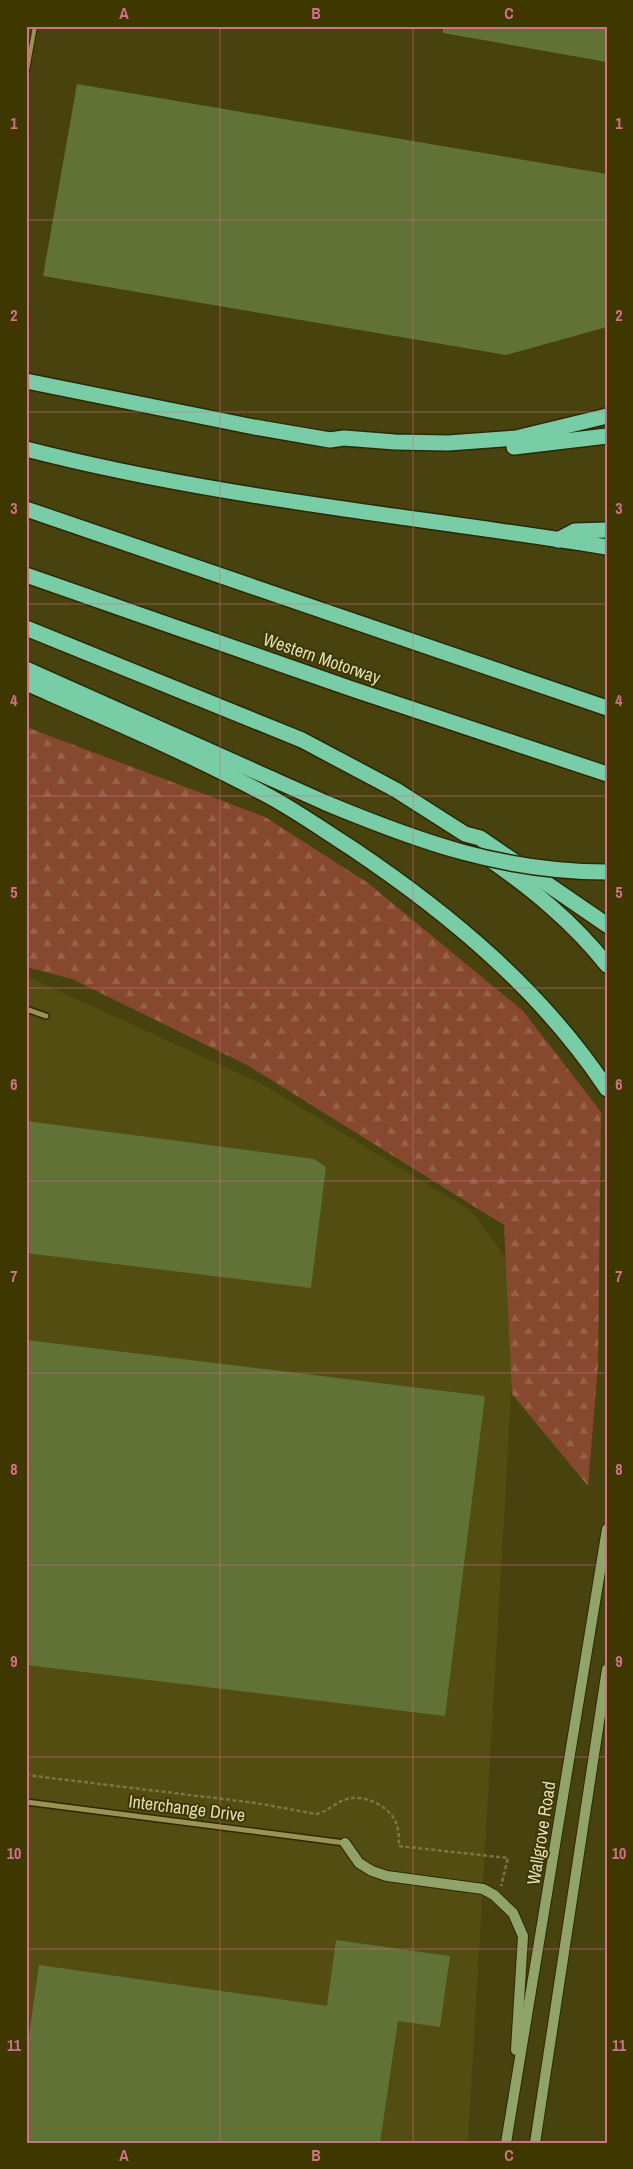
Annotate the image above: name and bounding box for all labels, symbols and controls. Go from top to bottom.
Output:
text: A [119,2,129,24]
text: B [311,2,321,24]
text: C [504,2,514,24]
text: 1 [10,112,18,134]
text: 1 [615,112,623,134]
text: 2 [10,304,18,326]
text: 2 [615,304,623,326]
text: 3 [10,497,18,519]
text: 3 [615,497,623,519]
street label: Western Motorway [260,626,385,690]
text: 4 [10,689,18,711]
text: 4 [615,689,623,711]
text: 5 [10,881,18,903]
text: 5 [615,881,623,903]
text: 6 [10,1073,18,1095]
text: 6 [615,1073,623,1095]
text: 7 [10,1265,18,1287]
text: 7 [615,1265,623,1287]
text: 8 [10,1458,18,1480]
text: 8 [615,1458,623,1480]
text: 9 [10,1650,18,1672]
text: 9 [615,1650,623,1672]
street label: Wallgrove Road [520,1779,562,1887]
street label: Interchange Drive [127,1788,247,1828]
text: 10 [7,1842,21,1864]
text: 10 [612,1842,626,1864]
text: 11 [7,2034,22,2056]
text: 11 [612,2034,627,2056]
text: A [119,2144,129,2166]
text: B [311,2144,321,2166]
text: C [504,2144,514,2166]

